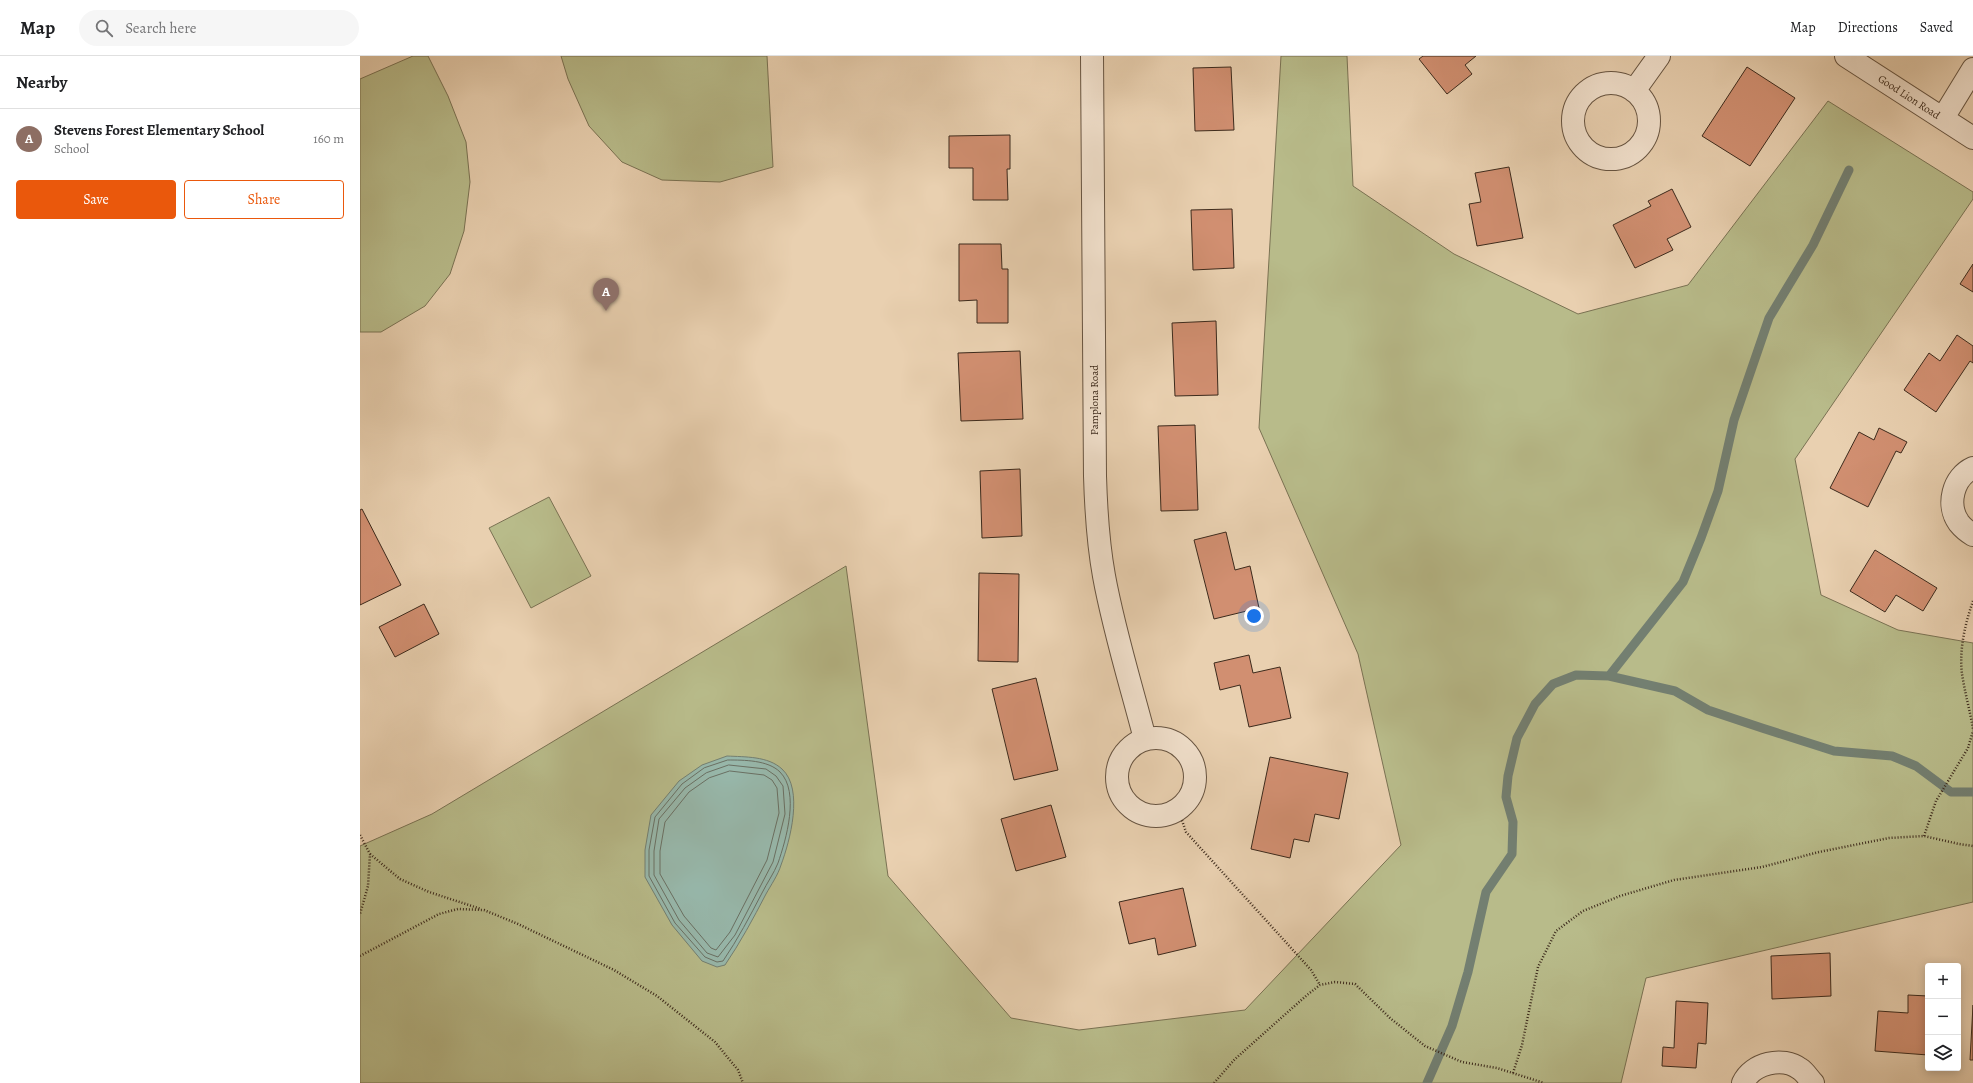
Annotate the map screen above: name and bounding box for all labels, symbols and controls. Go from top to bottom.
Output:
search box [79,10,359,46]
text: Map [20,15,55,41]
icon: search [93,17,115,39]
text: Search here [125,18,197,38]
text: Map [1790,18,1816,37]
text: Directions [1838,18,1898,37]
text: Saved [1920,18,1953,37]
text: Nearby [16,71,67,94]
street label: Good Lion Road [1875,71,1943,123]
text: Stevens Forest Elementary School [54,120,264,140]
text: A [25,130,33,147]
text: 160 m [313,130,344,147]
text: School [54,140,89,157]
button: Save [16,180,176,219]
button: Share [184,180,344,219]
pin: A [593,278,619,311]
street label: Pamplona Road [1087,365,1102,435]
your location [1244,606,1264,626]
map controls [1925,963,1961,1071]
button: + [1925,963,1961,999]
button: − [1925,999,1961,1035]
button: layers [1925,1035,1961,1071]

